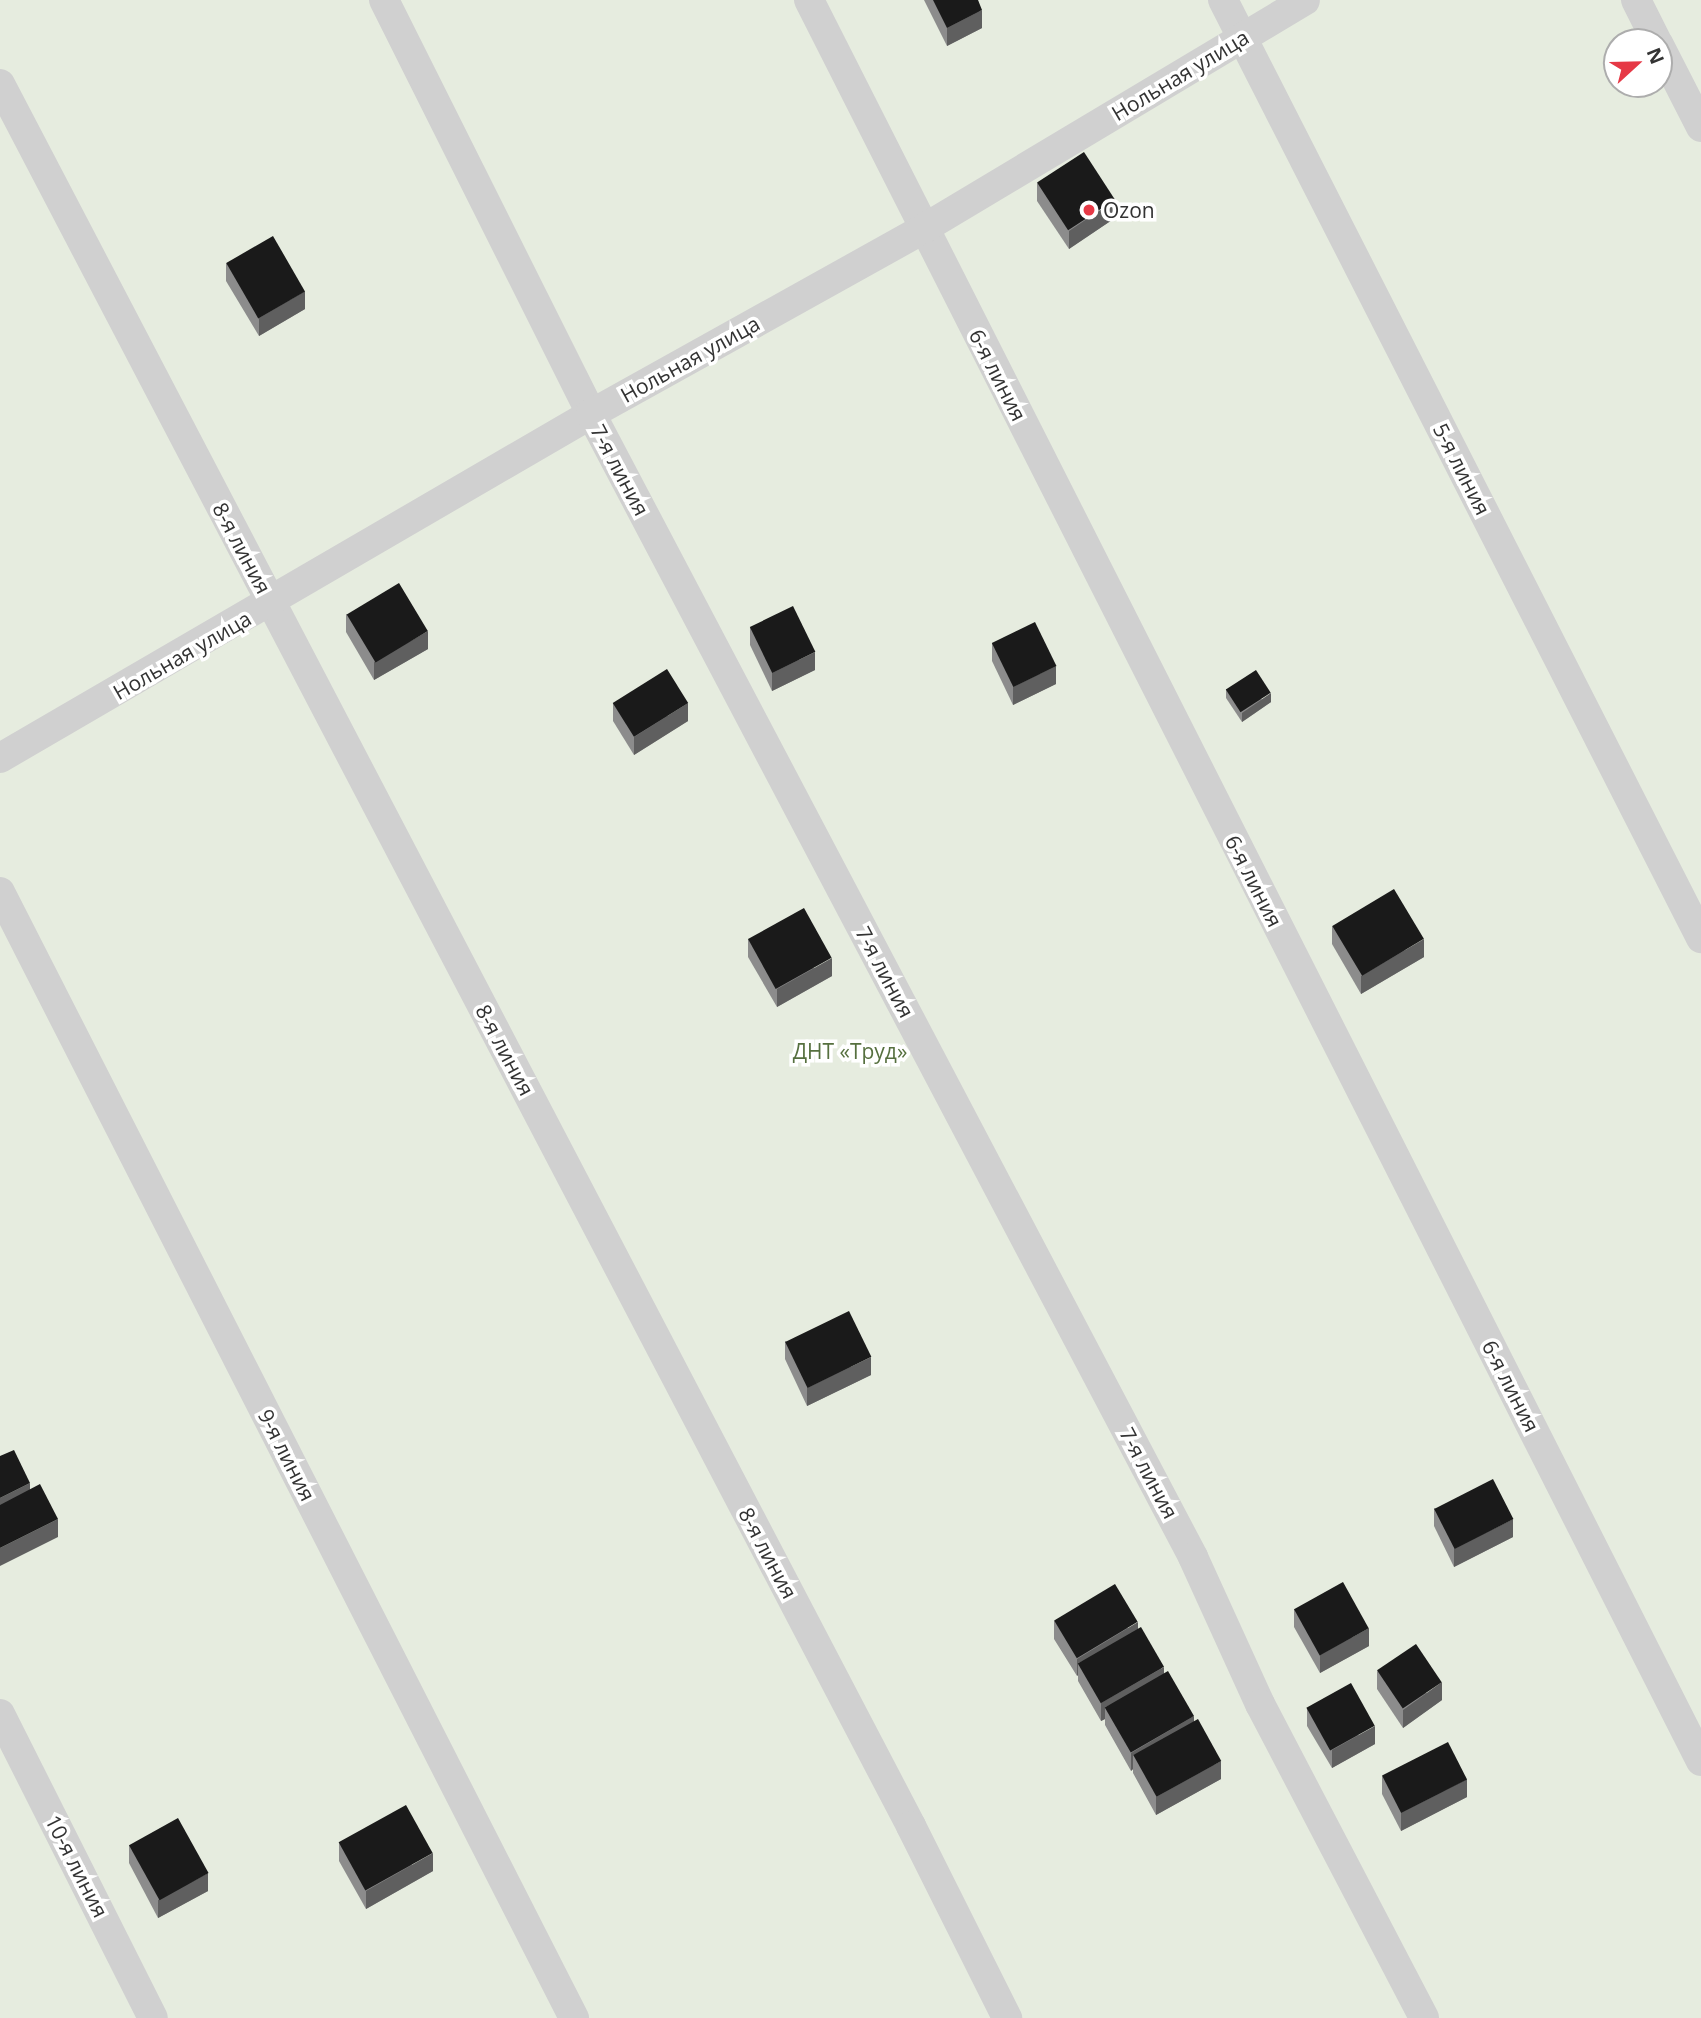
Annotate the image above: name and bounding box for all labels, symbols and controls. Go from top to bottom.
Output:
street label: Нольная улица [1107,24,1253,126]
north arrow [1603,28,1673,98]
text: N [1641,44,1671,68]
place label: Ozon [1103,197,1155,223]
marker: Ozon [1081,202,1097,218]
street label: Нольная улица [616,310,764,408]
street label: 6-я линия [964,325,1032,425]
street label: 5-я линия [1428,419,1496,519]
street label: 7-я линия [586,420,654,520]
street label: 8-я линия [208,498,276,598]
street label: Нольная улица [108,605,256,705]
street label: 6-я линия [1220,831,1288,931]
street label: 7-я линия [851,922,919,1022]
street label: 8-я линия [471,1000,539,1100]
park label: ДНТ «Труд» [793,1038,907,1064]
street label: 6-я линия [1477,1336,1545,1436]
street label: 9-я линия [253,1405,321,1505]
street label: 7-я линия [1115,1423,1183,1523]
street label: 8-я линия [734,1503,802,1603]
street label: 10-я линия [40,1811,114,1921]

